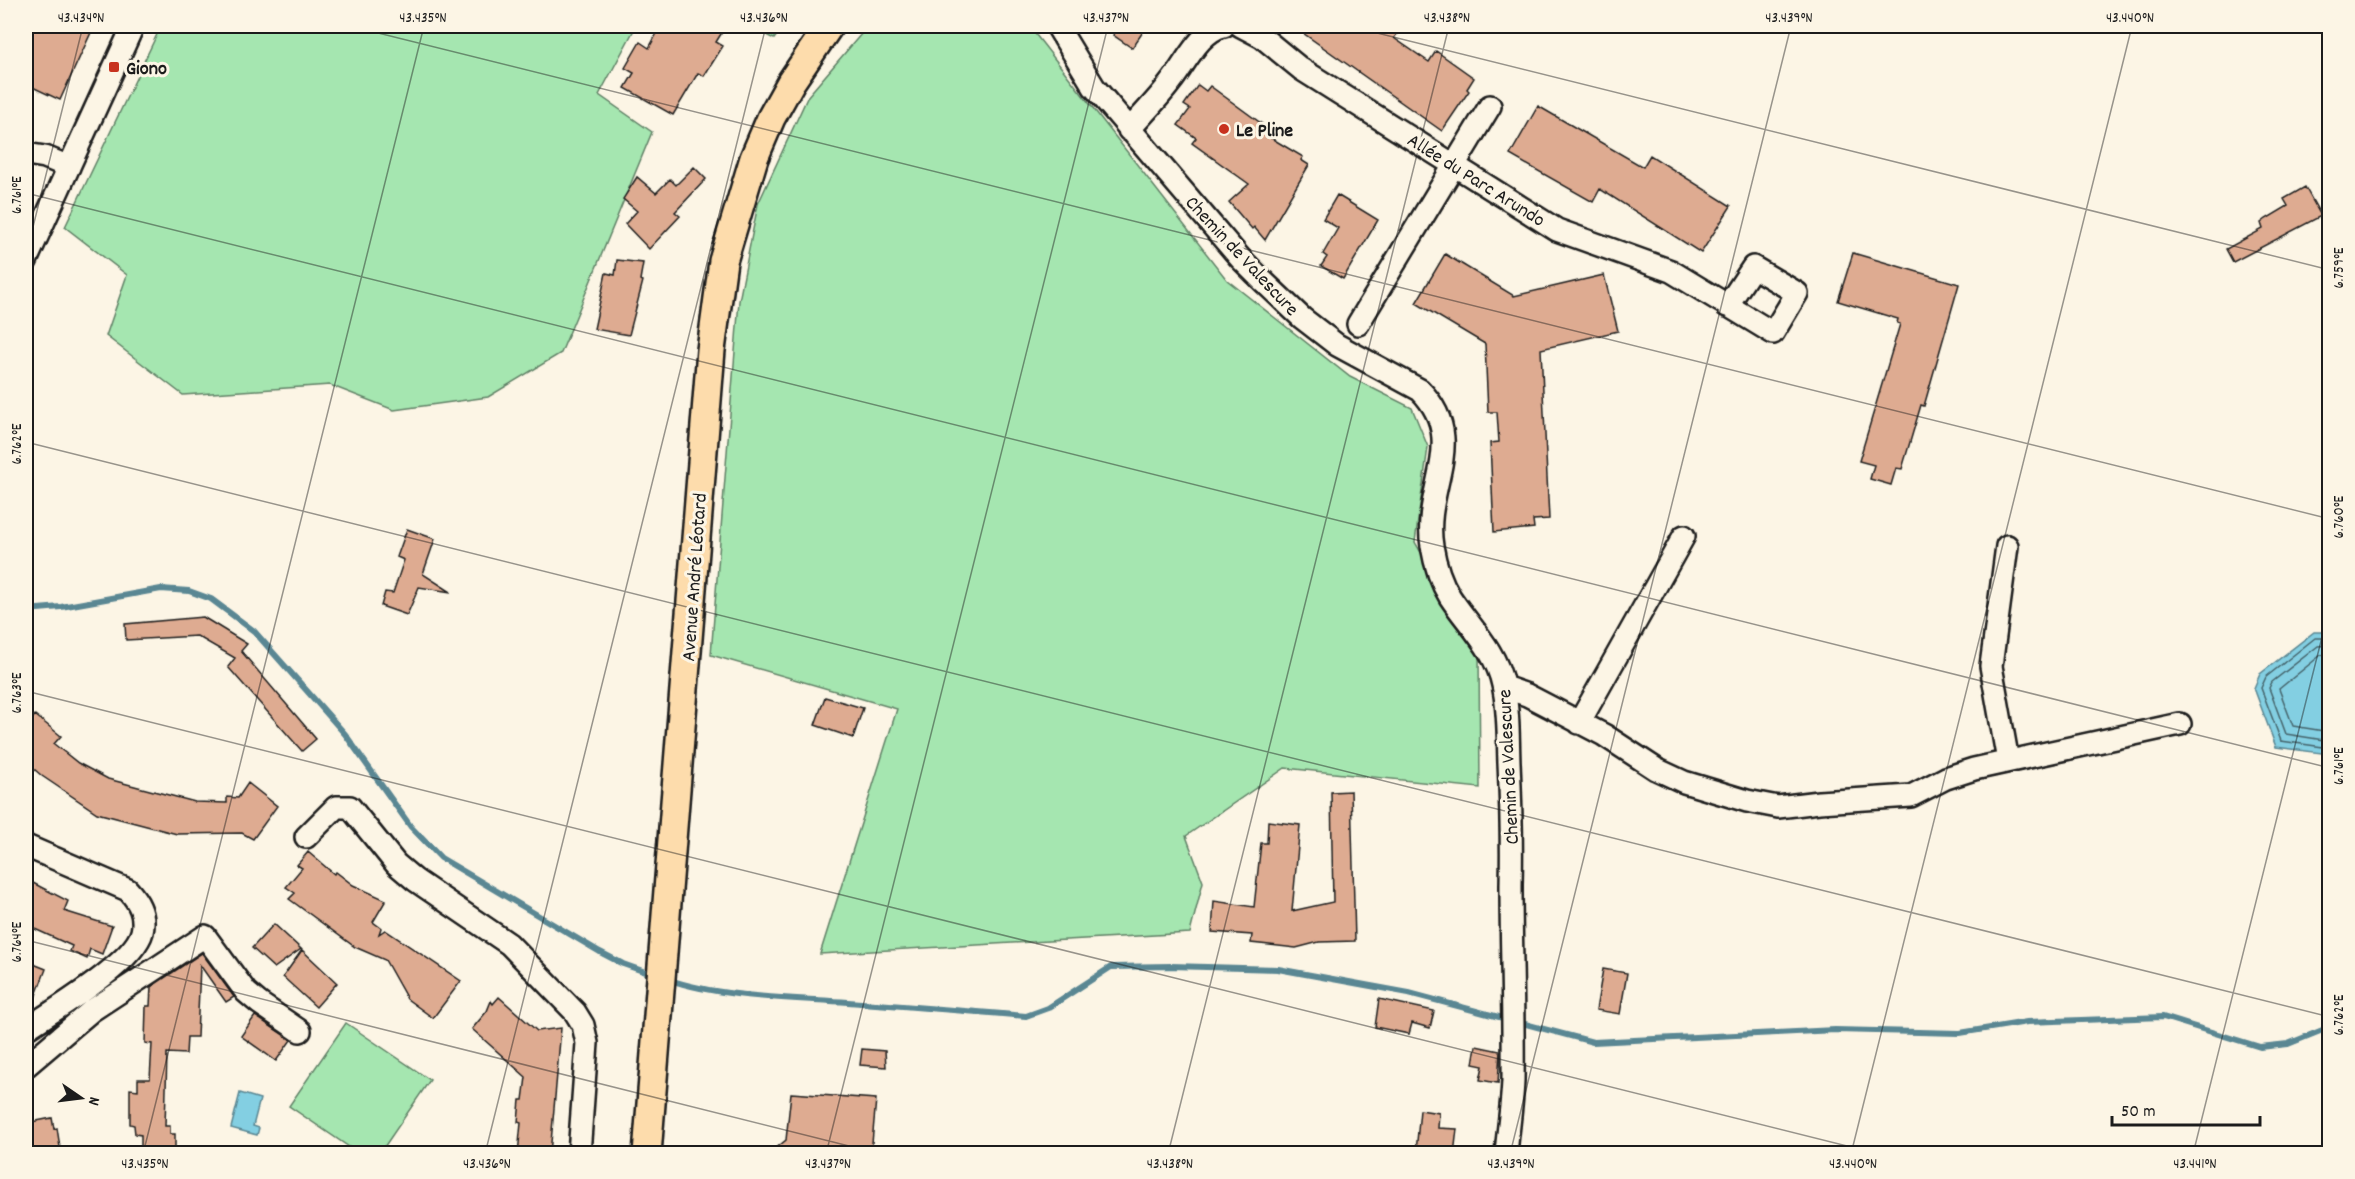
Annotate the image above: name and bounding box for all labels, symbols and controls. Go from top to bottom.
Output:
text: 43.434°N [58,8,104,30]
text: 43.435°N [399,8,447,30]
text: 43.436°N [740,8,788,30]
text: 43.437°N [1083,8,1129,30]
text: 43.438°N [1424,8,1470,30]
text: 43.439°N [1765,8,1813,30]
text: 43.440°N [2106,8,2154,30]
place label: Giono [126,56,167,84]
marker: Giono [107,60,121,74]
place label: Le Pline [1236,118,1293,146]
marker: Le Pline [1217,122,1231,136]
street label: Allée du Parc Arundo [1401,128,1550,235]
text: 6.761°E [7,176,29,214]
street label: Chemin de Valescure [1177,191,1304,324]
text: 6.759°E [2329,247,2351,289]
text: 6.762°E [7,423,29,465]
street label: Avenue André Léotard [676,492,716,662]
text: 6.760°E [2329,495,2351,538]
text: 6.763°E [7,672,29,714]
street label: Chemin de Valescure [1492,688,1528,845]
text: 6.761°E [2329,747,2351,785]
text: 6.764°E [7,921,29,962]
text: 6.762°E [2329,994,2351,1036]
north arrow [51,1068,111,1128]
scale bar [2112,1089,2260,1127]
text: N [81,1094,105,1108]
text: 50 m [2121,1100,2156,1125]
text: 43.435°N [121,1154,169,1176]
text: 43.436°N [463,1154,511,1176]
text: 43.437°N [805,1154,851,1176]
text: 43.438°N [1147,1154,1193,1176]
text: 43.439°N [1487,1154,1535,1176]
text: 43.440°N [1829,1154,1877,1176]
text: 43.441°N [2173,1154,2217,1176]

